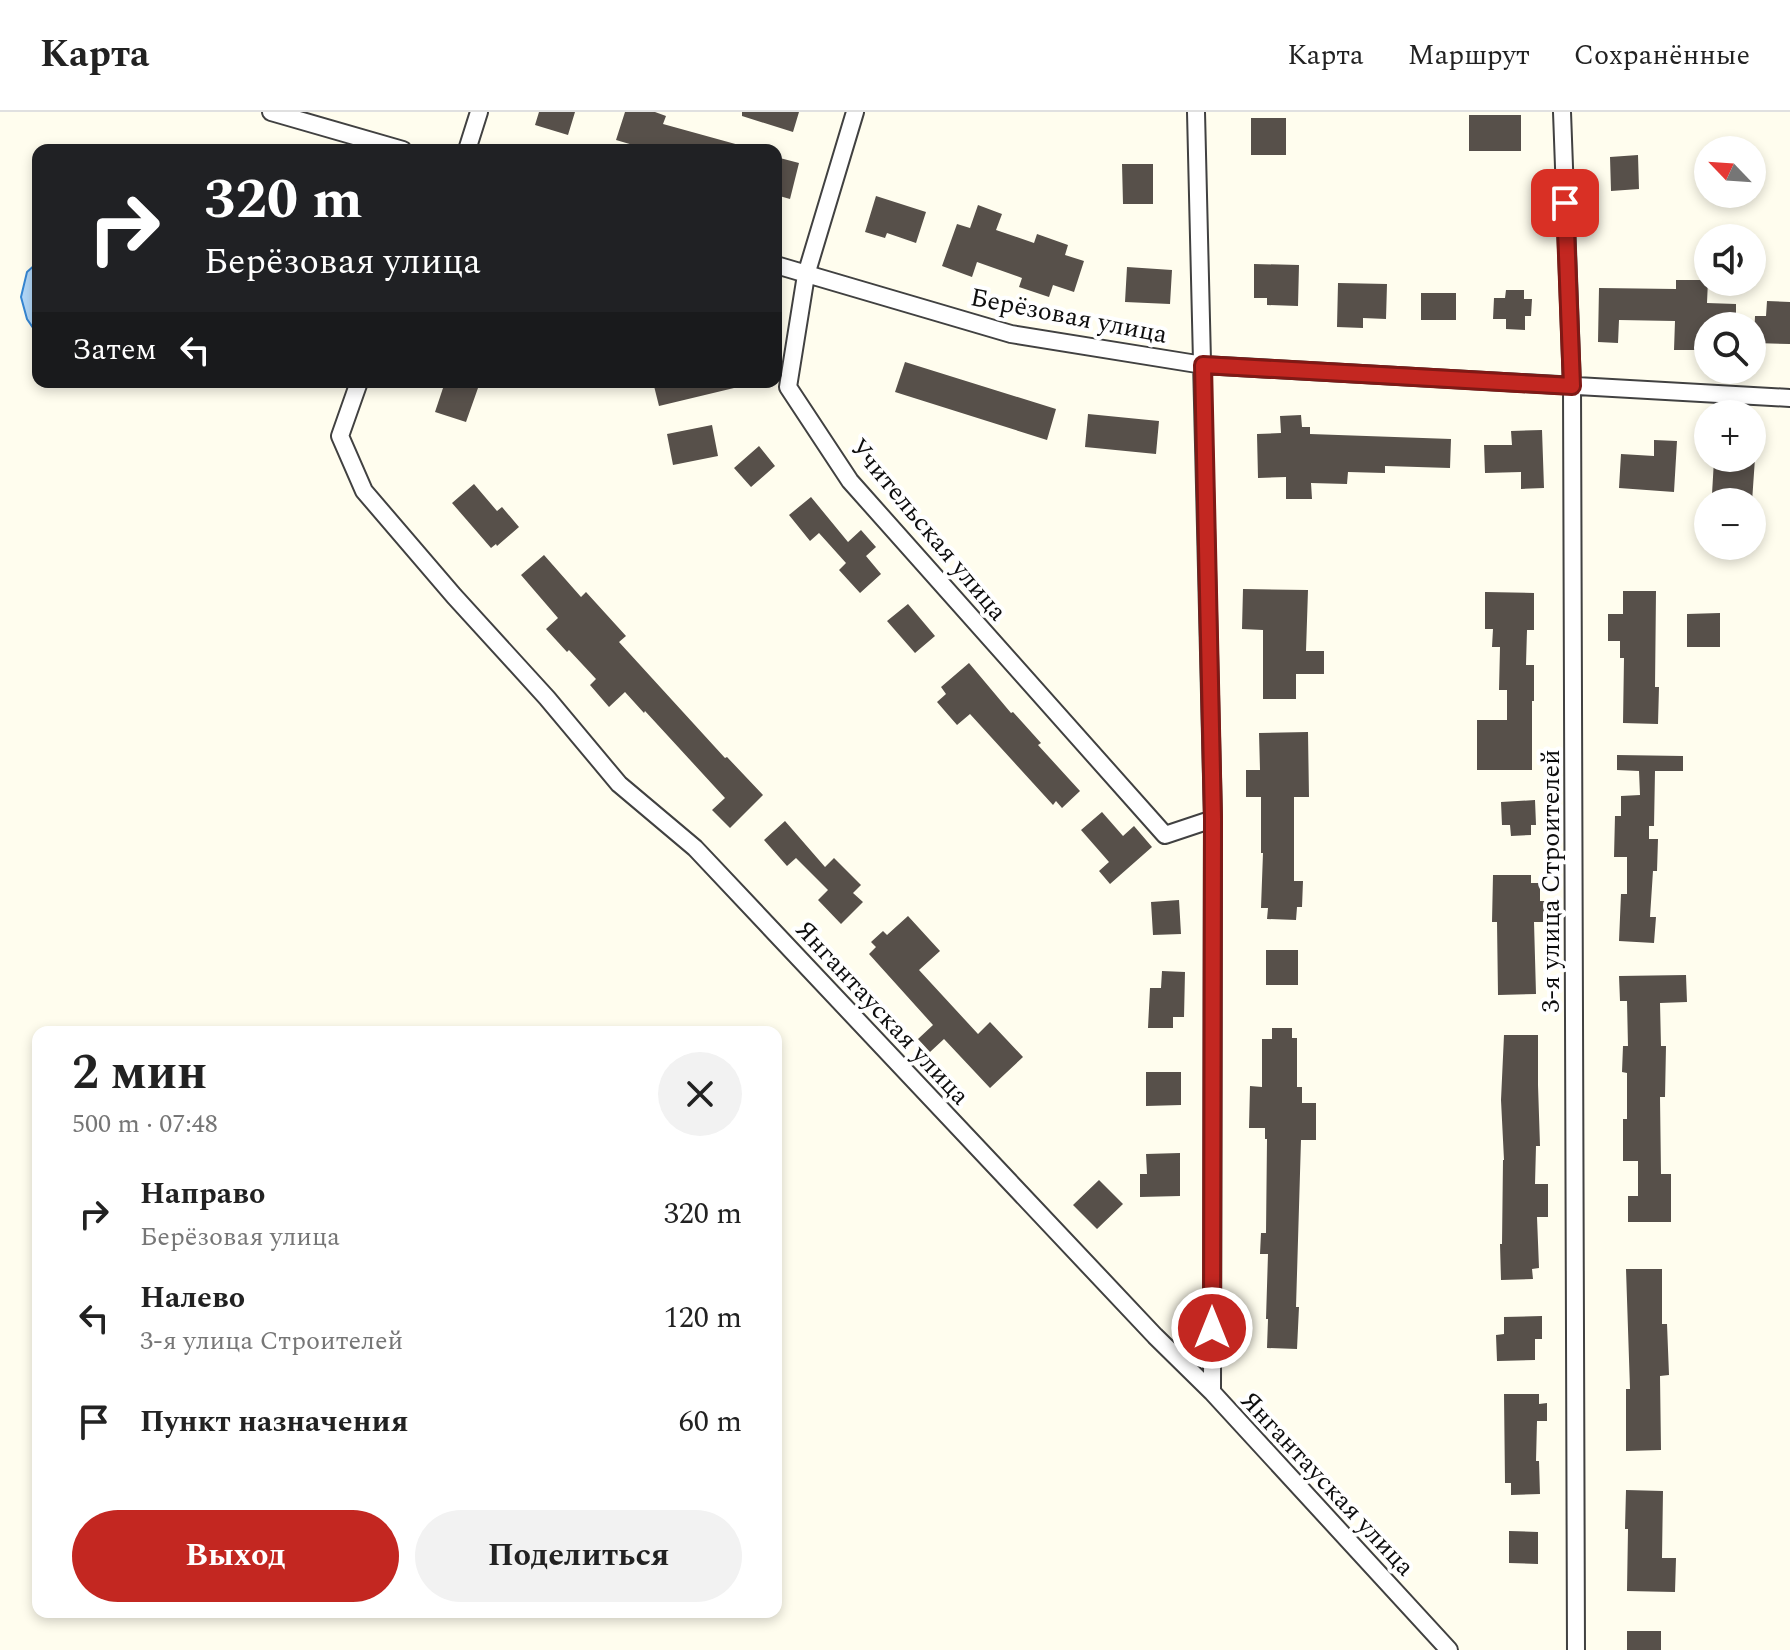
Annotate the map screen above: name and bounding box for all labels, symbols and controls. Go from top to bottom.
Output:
text: Карта [40,26,150,84]
text: Карта [1287,34,1364,77]
text: Маршрут [1408,34,1530,77]
text: Сохранённые [1574,34,1750,77]
north arrow [1694,136,1766,208]
map controls [1694,136,1766,560]
text: 320 m [204,158,363,243]
pin [1531,169,1599,237]
icon: right [72,176,176,280]
icon: arrive [1543,181,1587,225]
button: sound [1694,224,1766,296]
text: Берёзовая улица [204,235,481,290]
street label: Берёзовая улица [967,277,1171,355]
button: search [1694,312,1766,384]
text: Затем [72,327,157,373]
icon: left [173,328,217,372]
button: + [1694,400,1766,472]
street label: Учительская улица [839,429,1017,630]
button: − [1694,488,1766,560]
street label: 3-я улица Строителей [1531,749,1571,1013]
street label: Янгантауская улица [785,911,979,1115]
text: 2 мин [72,1037,207,1110]
button: close [658,1052,742,1136]
text: 500 m · 07:48 [72,1104,218,1144]
text: Направо [140,1171,265,1217]
text: 320 m [664,1191,742,1237]
icon: right [72,1192,116,1236]
text: Берёзовая улица [140,1217,340,1257]
text: Налево [140,1275,245,1321]
position arrow [1170,1286,1254,1370]
text: 120 m [664,1295,742,1341]
icon: left [72,1296,116,1340]
text: 3-я улица Строителей [140,1321,403,1361]
street label: Янгантауская улица [1230,1382,1424,1586]
text: Пункт назначения [140,1399,408,1445]
text: 60 m [679,1399,742,1445]
icon: arrive [72,1400,116,1444]
button: Выход [72,1510,399,1602]
button: Поделиться [415,1510,742,1602]

